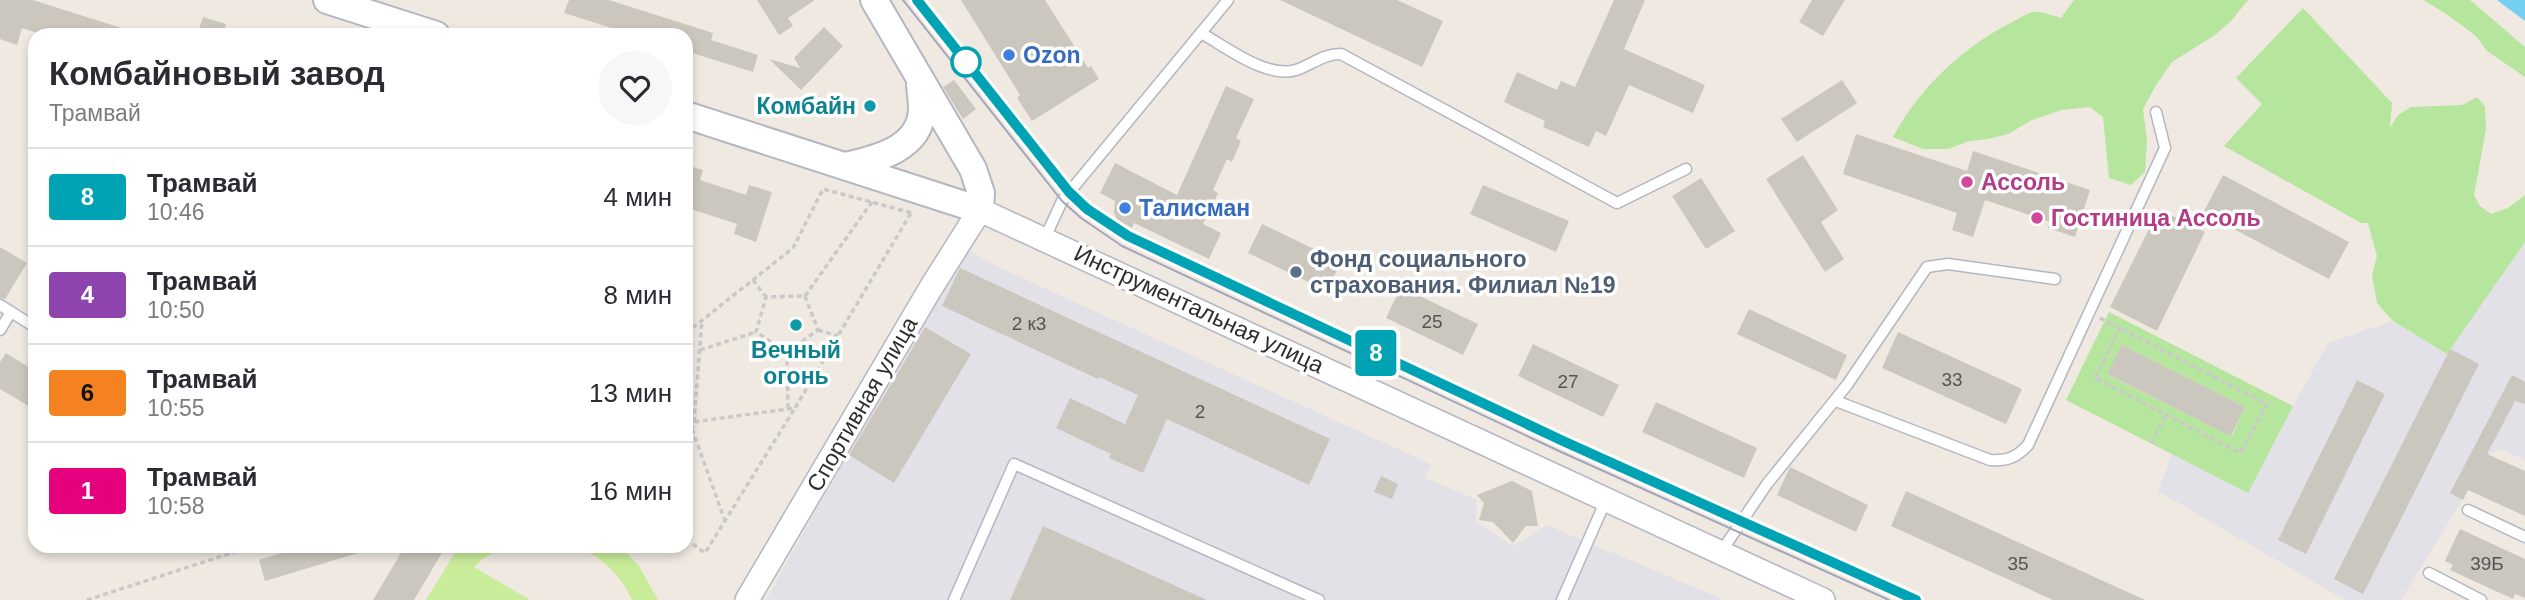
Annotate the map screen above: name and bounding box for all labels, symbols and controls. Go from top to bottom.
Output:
place label: Ozon [1023,42,1081,68]
unlabelled marker [951,47,981,77]
marker: Ozon [1001,47,1017,63]
button: heart [598,51,672,125]
text: Комбайновый завод [49,55,385,92]
place label: Комбайн [756,93,856,119]
marker: Комбайн [862,98,878,114]
text: Трамвай [49,100,141,126]
text: Трамвай [147,168,258,198]
place label: Ассоль [1981,169,2065,195]
marker: Ассоль [1959,174,1975,190]
text: 4 мин [604,182,672,212]
text: 8 [81,183,94,210]
place label: Талисман [1139,195,1250,221]
text: 10:46 [147,199,205,225]
marker: Талисман [1117,200,1133,216]
place label: Гостиница Ассоль [2051,205,2261,231]
marker: Гостиница Ассоль [2029,210,2045,226]
street label: Инструментальная улица [1070,240,1328,378]
place label: Фонд социального страхования. Филиал №19 [1310,246,1616,298]
marker: Фонд социального страхования. Филиал №19 [1288,264,1304,280]
text: Трамвай [147,266,258,296]
text: 8 мин [604,280,672,310]
text: 4 [81,281,94,308]
text: 10:50 [147,297,205,323]
house number: 25 [1421,311,1443,332]
street label: Спортивная улица [801,312,923,496]
house number: 2 к3 [1012,313,1046,334]
marker: Вечный огонь [788,317,804,333]
line badge: 8 [1353,330,1399,376]
place label: Вечный огонь [751,337,841,389]
text: 8 [1369,339,1383,366]
text: Трамвай [147,364,258,394]
house number: 33 [1941,369,1963,390]
house number: 27 [1557,371,1579,392]
text: 13 мин [589,378,672,408]
text: 6 [81,379,94,406]
text: 10:55 [147,395,205,421]
house number: 2 [1195,401,1205,422]
text: Трамвай [147,462,258,492]
text: 16 мин [589,476,672,506]
text: 1 [81,477,94,504]
text: 10:58 [147,493,205,519]
house number: 35 [2007,553,2029,574]
house number: 39Б [2470,553,2504,574]

